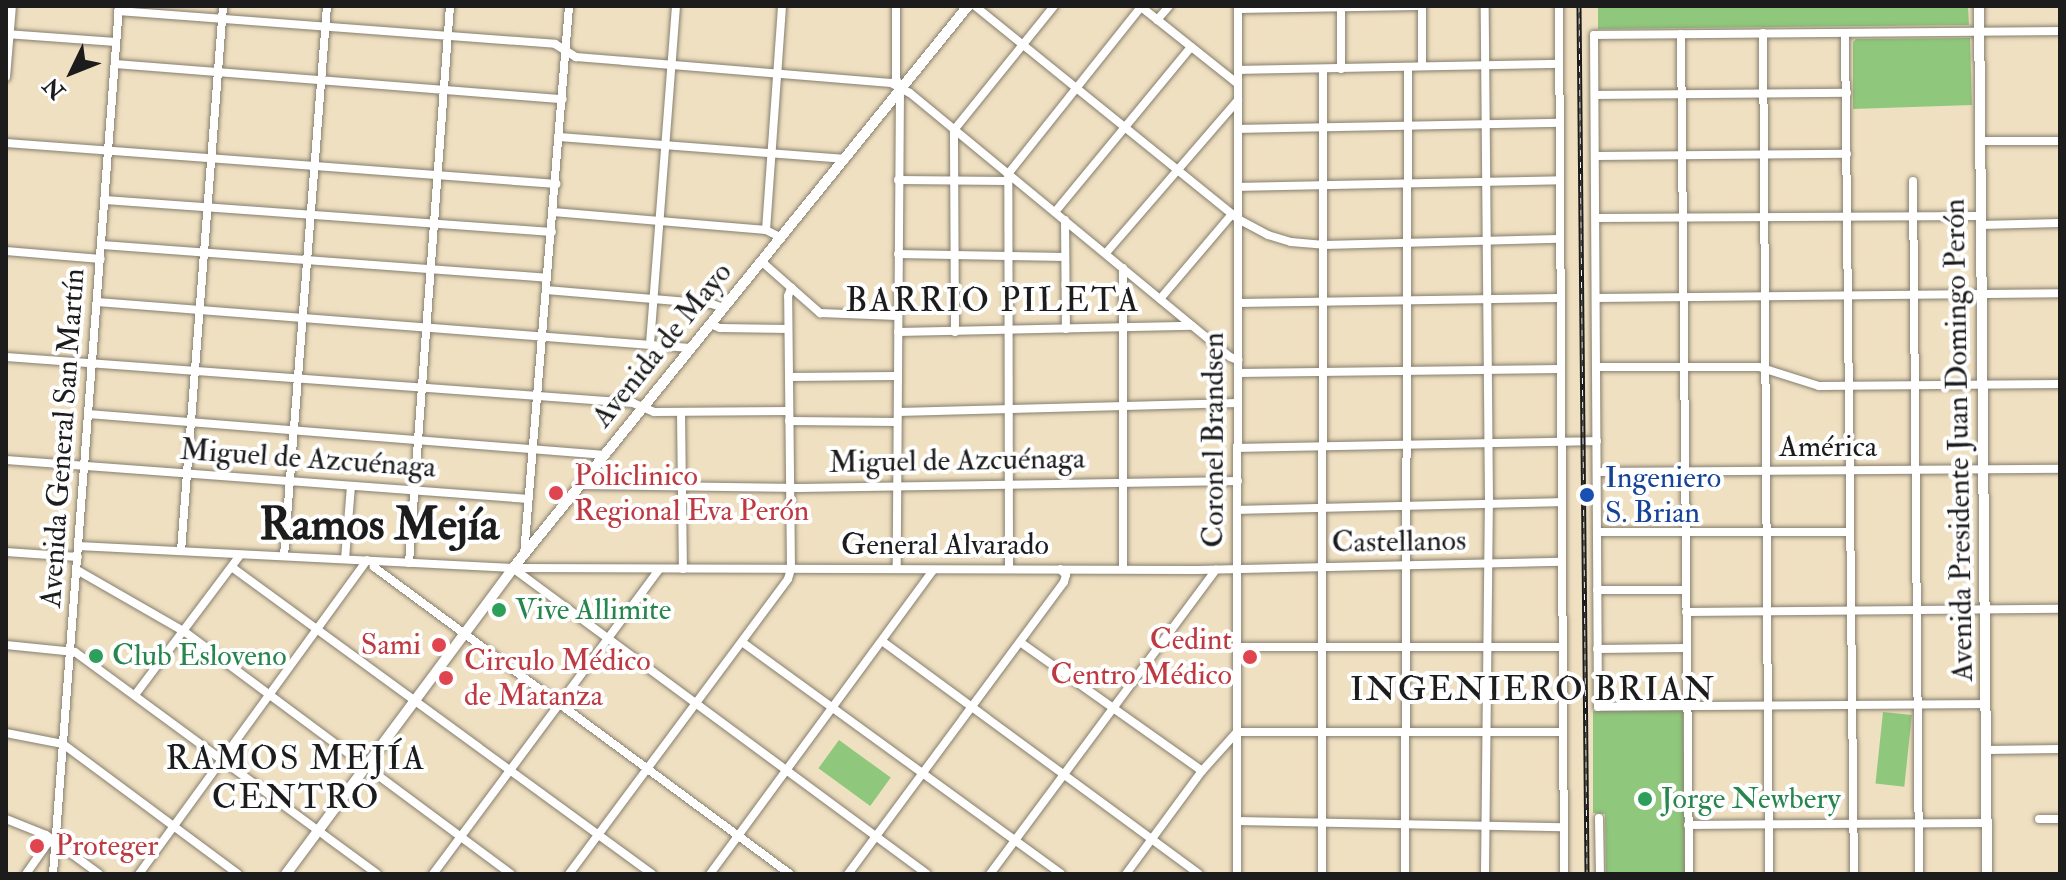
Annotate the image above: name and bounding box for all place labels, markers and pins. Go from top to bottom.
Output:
place label: Policlinico Regional Eva Perón [574,458,809,528]
place label: Ingeniero S. Brian [1605,460,1721,530]
marker: Policlinico Regional Eva Perón [545,482,567,504]
marker: Ingeniero S. Brian [1576,484,1598,506]
place label: Vive Allimite [515,592,671,628]
marker: Vive Allimite [490,601,508,619]
place label: Cedint Centro Médico [1051,622,1232,692]
place label: Sami [361,627,421,663]
marker: Sami [428,634,450,656]
place label: Club Esloveno [112,638,287,674]
place label: Circulo Médico de Matanza [464,643,651,714]
marker: Cedint Centro Médico [1239,646,1261,668]
marker: Club Esloveno [87,647,105,665]
marker: Circulo Médico de Matanza [435,667,457,689]
place label: Jorge Newbery [1661,781,1841,817]
marker: Jorge Newbery [1636,790,1654,808]
place label: Proteger [55,828,159,864]
marker: Proteger [26,835,48,857]

